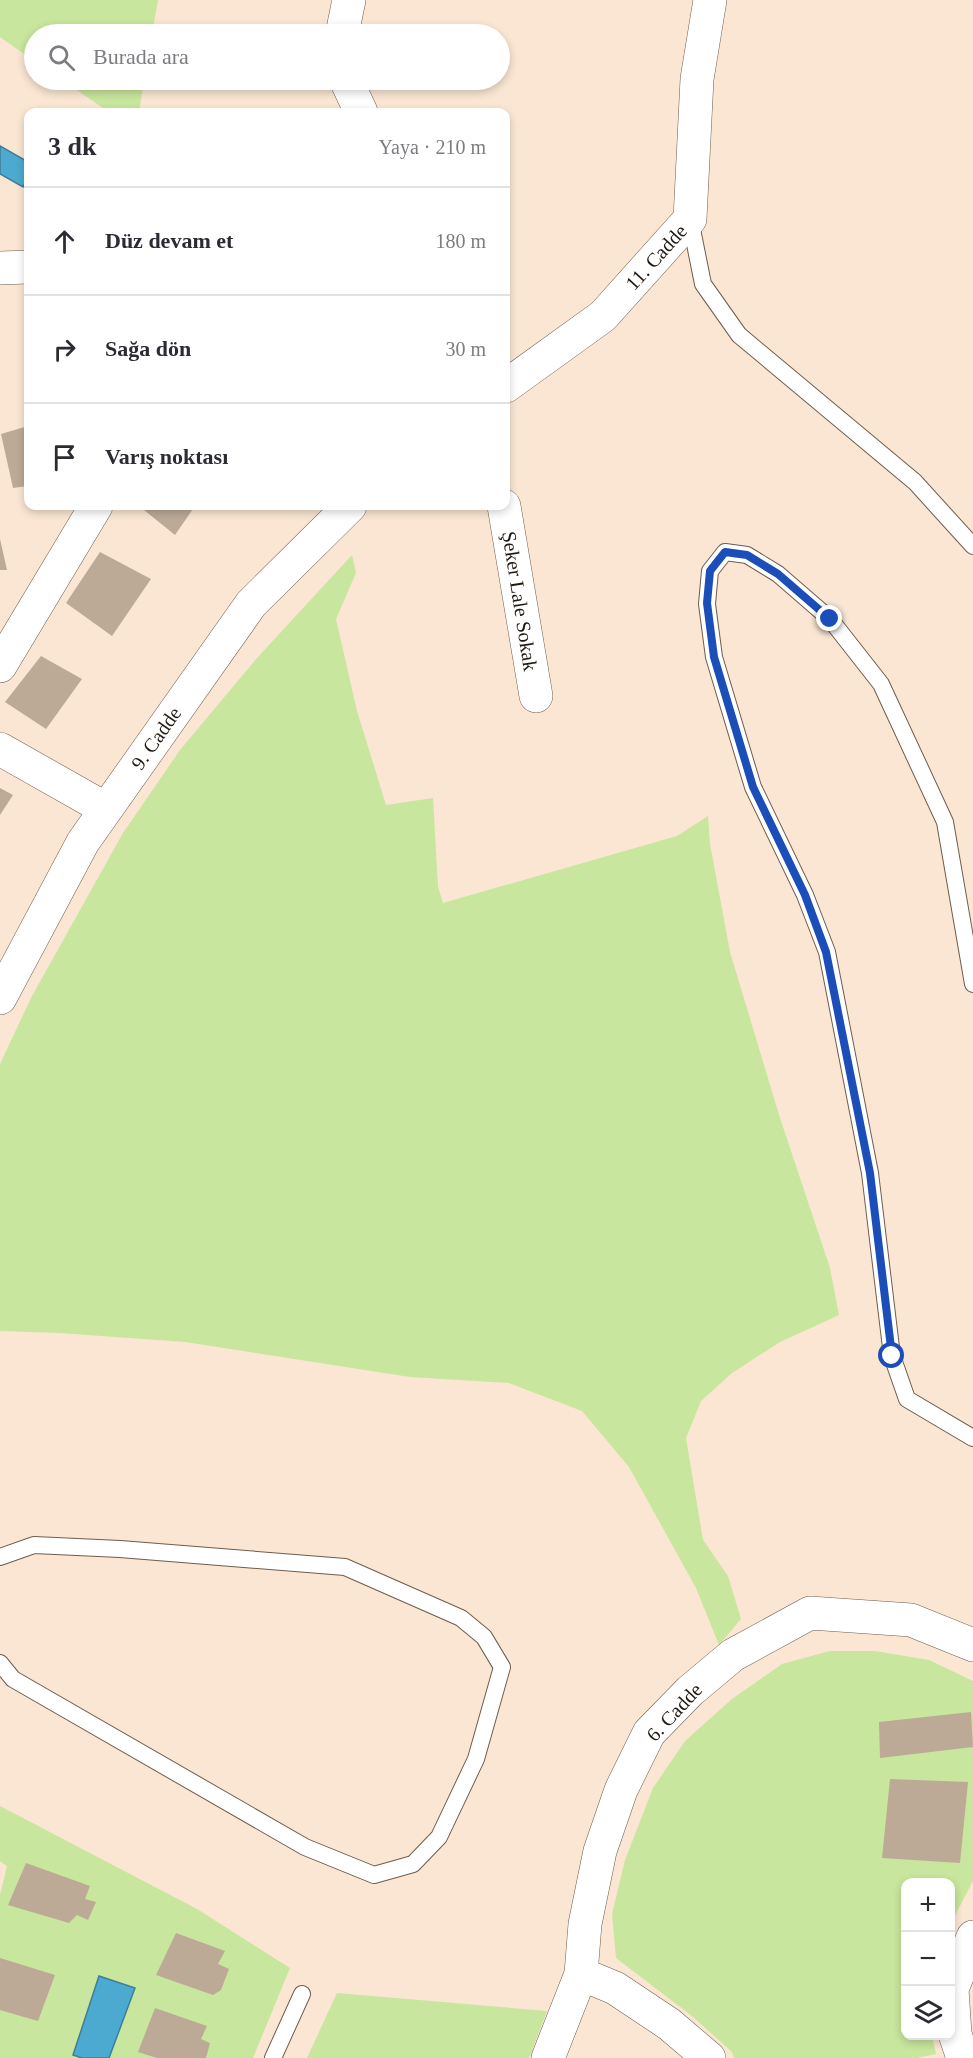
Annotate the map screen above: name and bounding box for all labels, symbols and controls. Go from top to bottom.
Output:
search box [24,24,510,90]
icon: search [45,41,78,74]
text: Burada ara [93,44,189,69]
text: 3 dk [48,132,96,161]
text: Yaya · 210 m [379,136,486,158]
street label: 11. Cadde [621,220,691,294]
icon: ahead [48,225,81,258]
text: Düz devam et [105,228,233,253]
text: 180 m [435,230,486,252]
icon: right [48,333,81,366]
text: Sağa dön [105,336,191,361]
text: 30 m [445,338,486,360]
icon: arrive [48,441,81,474]
text: Varış noktası [105,444,228,469]
street label: Şeker Lale Sokak [497,530,542,673]
route end [816,605,842,631]
street label: 9. Cadde [127,702,185,773]
route start [878,1342,904,1368]
street label: 6. Cadde [642,1678,706,1745]
map controls [901,1878,955,2040]
button: + [901,1878,955,1932]
button: − [901,1932,955,1986]
button: layers [901,1986,955,2040]

